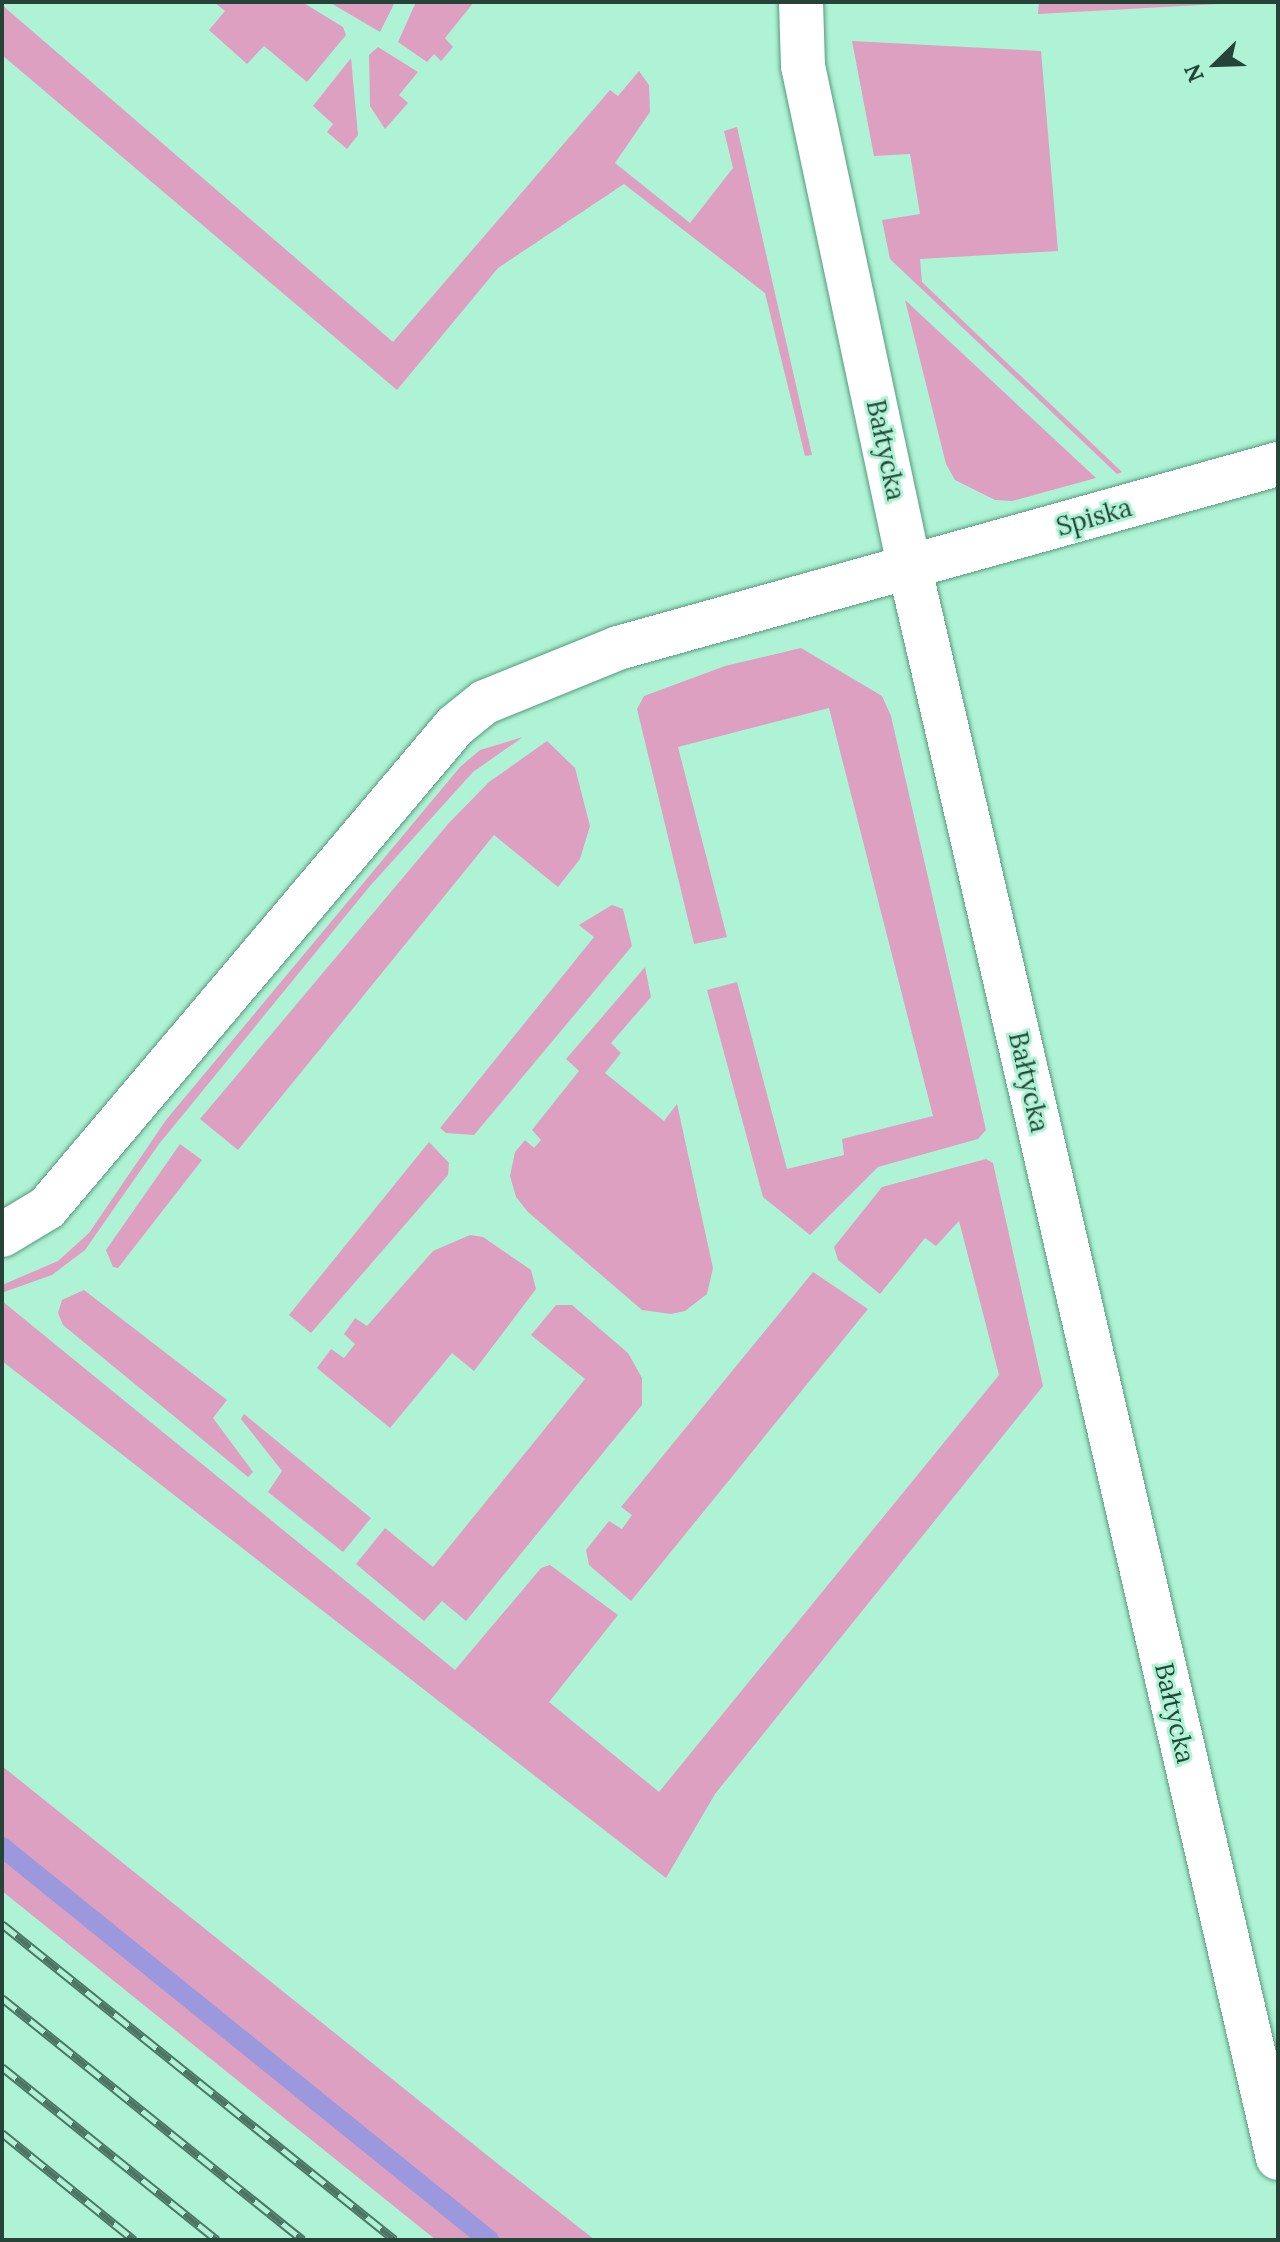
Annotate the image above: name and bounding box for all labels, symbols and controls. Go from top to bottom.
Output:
north arrow [1176,24,1256,104]
text: N [1178,60,1210,87]
street label: Bałtycka [860,397,912,503]
street label: Spiska [1053,491,1135,543]
street label: Bałtycka [1002,1029,1056,1135]
street label: Bałtycka [1148,1660,1202,1766]

